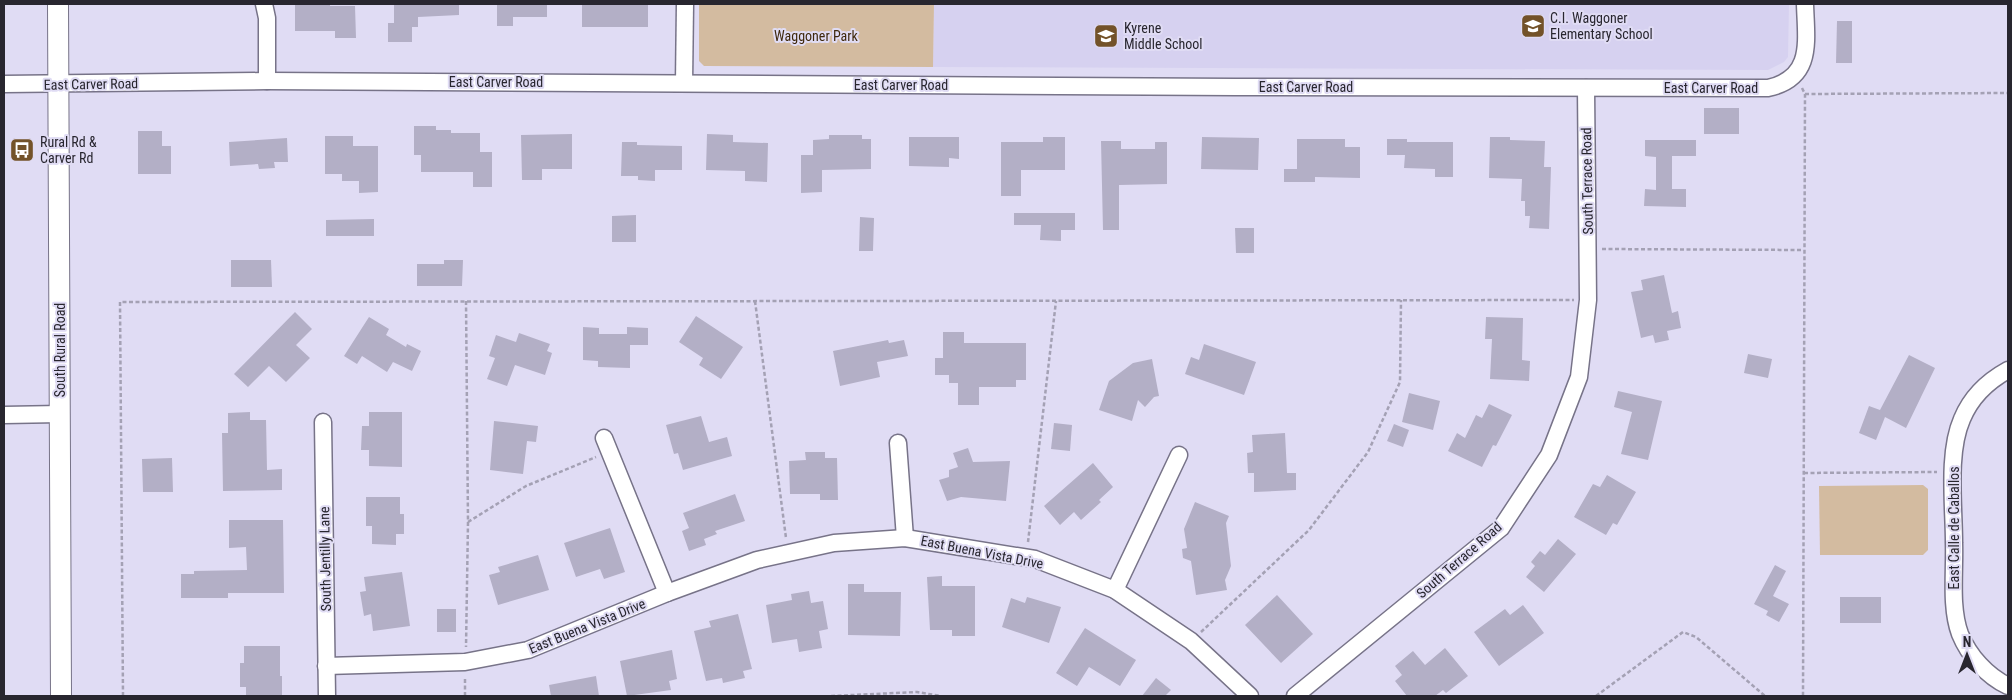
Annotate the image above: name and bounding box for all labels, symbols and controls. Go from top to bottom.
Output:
place label: C.I. Waggoner Elementary School [1550,10,1653,42]
school or university icon: C.I. Waggoner Elementary School [1520,13,1546,39]
place label: Kyrene Middle School [1124,20,1202,52]
school or university icon: Kyrene Middle School [1093,23,1119,49]
park label: Waggoner Park [774,28,859,44]
street label: East Carver Road [449,74,543,90]
street label: East Carver Road [44,75,138,93]
street label: East Carver Road [854,77,948,93]
street label: East Carver Road [1259,79,1353,95]
street label: East Carver Road [1664,80,1758,96]
street label: South Terrace Road [1578,127,1596,235]
place label: Rural Rd & Carver Rd [40,134,97,166]
bus stop icon: Rural Rd & Carver Rd [9,137,35,163]
street label: South Rural Road [52,303,68,397]
street label: East Calle de Caballos [1946,466,1962,590]
street label: South Jentilly Lane [316,506,334,612]
street label: South Terrace Road [1413,519,1505,601]
street label: East Buena Vista Drive [919,532,1045,572]
street label: East Buena Vista Drive [526,595,648,657]
north arrow [1942,630,1992,680]
text: N [1963,634,1971,650]

